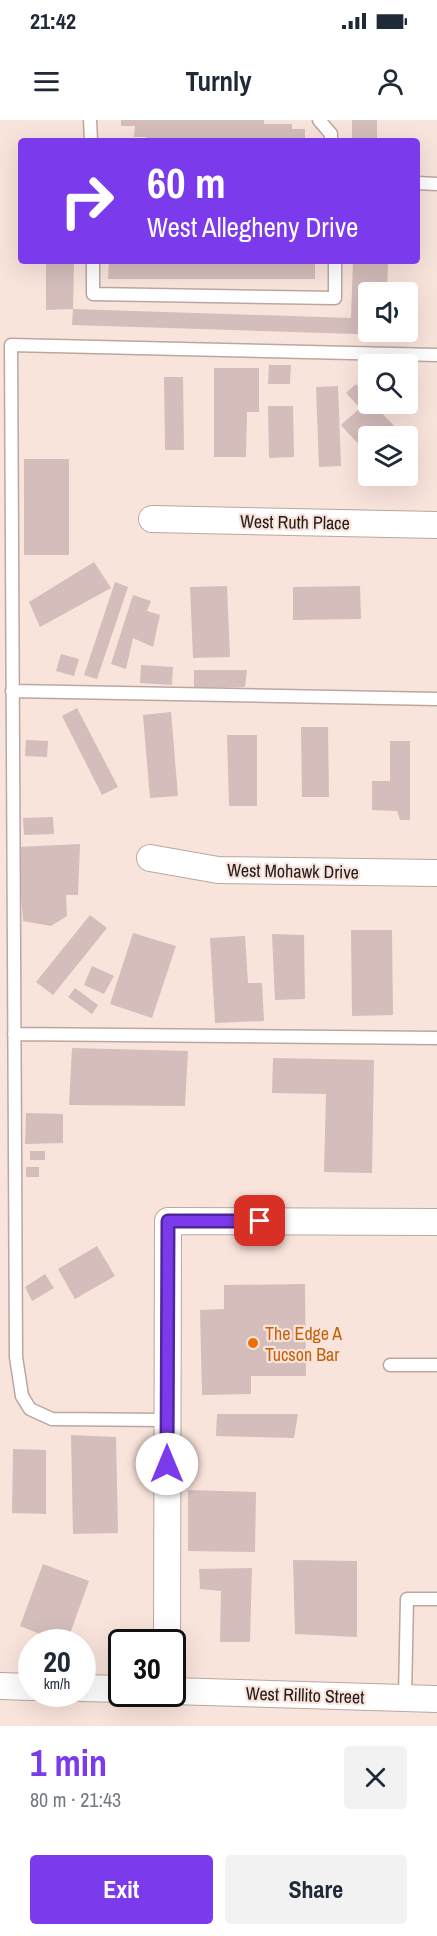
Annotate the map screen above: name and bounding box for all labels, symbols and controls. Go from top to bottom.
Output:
text: 21:42 [30,6,76,36]
text: Turnly [185,63,252,99]
icon: menu [30,65,63,98]
icon: person [374,65,407,98]
text: 60 m [147,155,226,211]
icon: right [48,162,126,240]
text: West Allegheny Drive [147,209,358,245]
map controls [358,282,418,486]
button: sound [358,282,418,342]
button: search [358,354,418,414]
button: layers [358,426,418,486]
street label: West Ruth Place [240,509,350,535]
street label: West Mohawk Drive [227,857,359,885]
pin [234,1195,285,1246]
icon: arrive [243,1204,276,1237]
place label: The Edge A Tucson Bar [265,1321,342,1367]
marker: The Edge A Tucson Bar [246,1336,260,1350]
position arrow [135,1432,199,1496]
speed limit sign: 30 [108,1629,186,1707]
text: 20 [43,1641,71,1681]
text: km/h [44,1673,70,1694]
street label: West Rillito Street [245,1680,365,1710]
text: 1 min [30,1739,107,1787]
button: close [344,1746,407,1809]
text: 80 m · 21:43 [30,1786,121,1813]
button: Exit [30,1855,213,1924]
button: Share [225,1855,407,1924]

